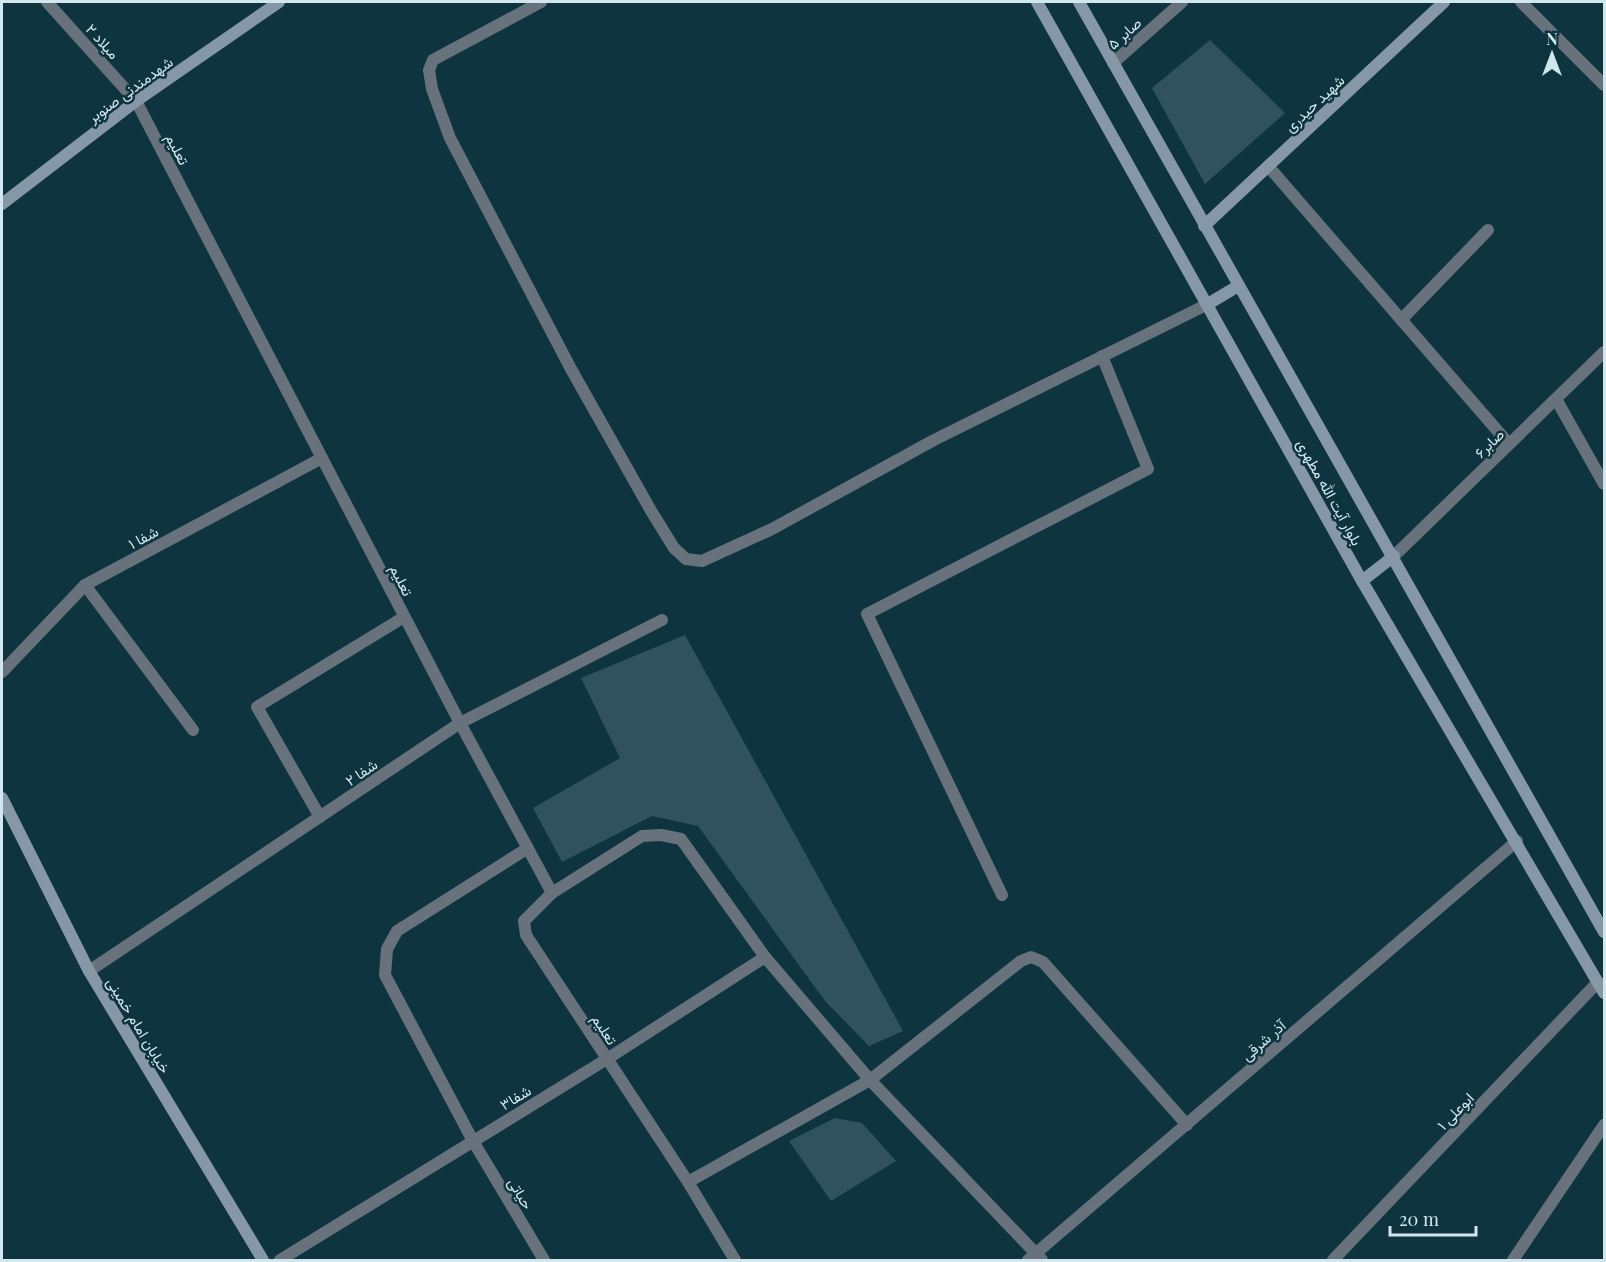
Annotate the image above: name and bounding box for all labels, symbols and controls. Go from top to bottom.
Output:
street label: صابر ۵ [1103,12,1145,54]
street label: میلاد ۲ [82,19,124,63]
north arrow [1522,24,1582,84]
text: N [1546,28,1558,49]
street label: شهدمندنی صنوبر [83,51,177,128]
street label: شهید حیدری [1280,70,1349,137]
street label: تعلیم [161,130,195,169]
street label: صابر۶ [1470,424,1508,462]
street label: بلوار آیت الله مطهری [1292,435,1368,549]
street label: شفا ۱ [124,521,162,553]
street label: تعلیم [385,561,419,600]
street label: شفا ۲ [341,754,381,790]
street label: خیابان امام خمینی [102,973,176,1077]
street label: تعلیم [587,1010,623,1049]
street label: آذر شرقی [1237,1014,1291,1066]
street label: شفا۳ [496,1080,534,1114]
street label: ابوعلی ۱ [1432,1088,1479,1135]
street label: حیاتی [503,1173,538,1213]
scale bar [1390,1199,1476,1237]
text: 20 m [1399,1207,1439,1231]

